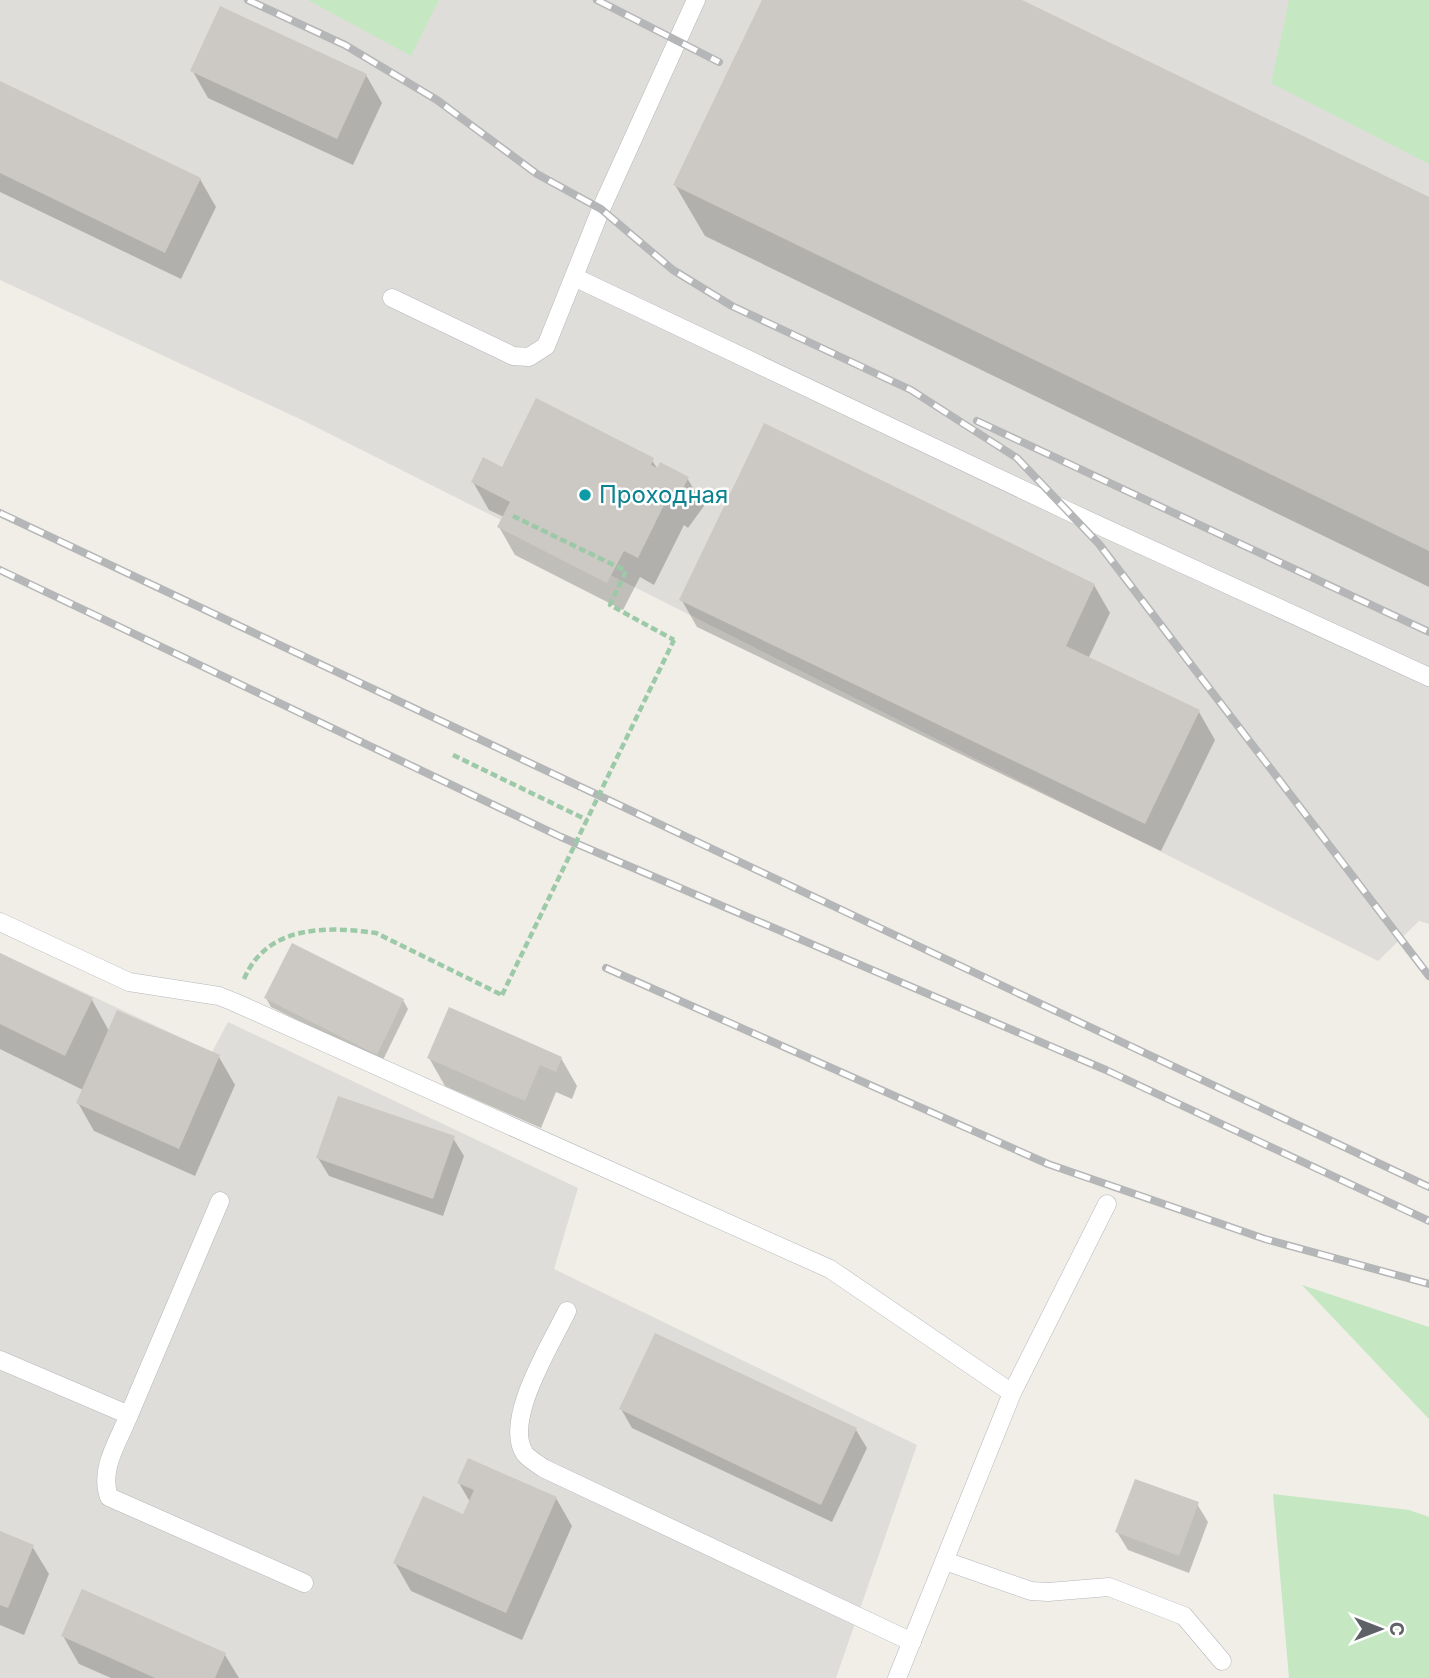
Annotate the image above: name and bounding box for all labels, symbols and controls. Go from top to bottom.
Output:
place label: Проходная [599,480,728,509]
marker: Проходная [577,487,593,503]
north arrow [1345,1594,1415,1664]
text: С [1385,1622,1408,1636]

